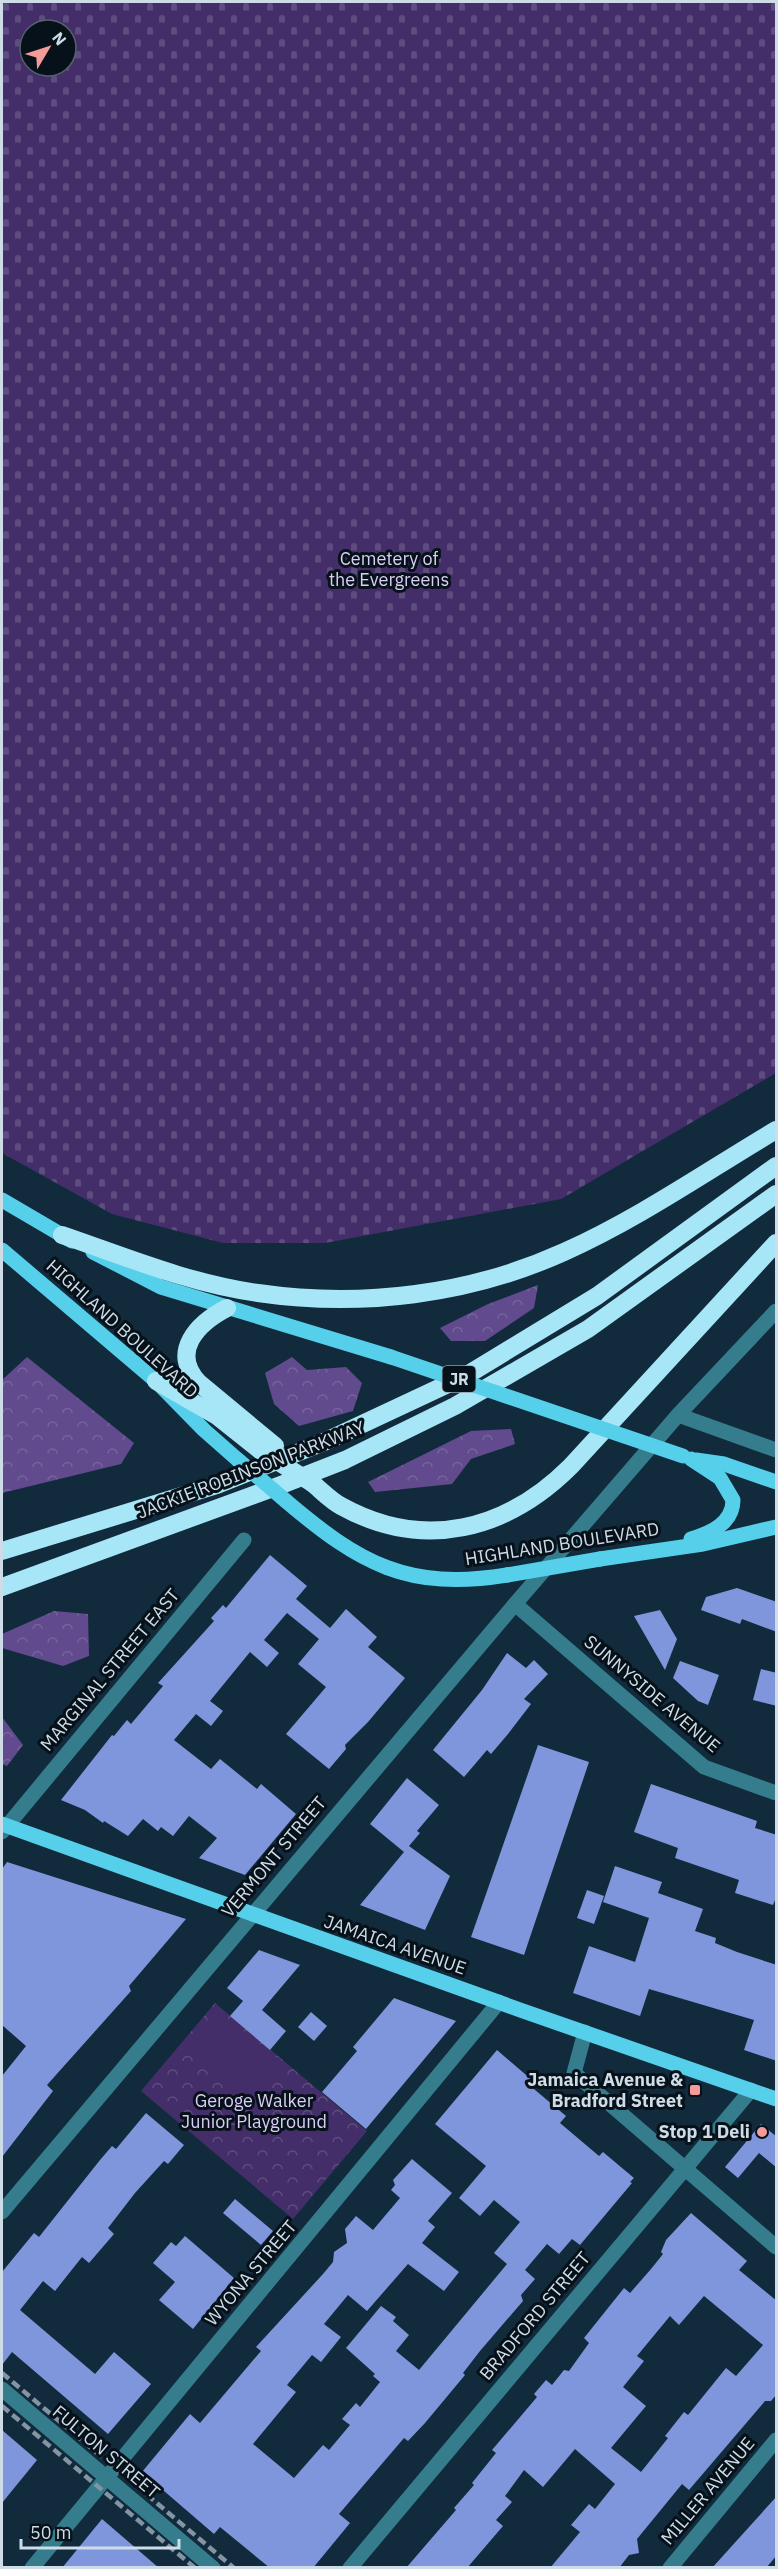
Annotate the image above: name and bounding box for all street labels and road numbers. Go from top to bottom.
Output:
street label: HIGHLAND BOULEVARD [42,1254,203,1403]
road number: JR [442,1366,476,1392]
street label: JACKIE ROBINSON PARKWAY [134,1415,368,1524]
street label: HIGHLAND BOULEVARD [463,1517,661,1570]
street label: MARGINAL STREET EAST [35,1584,184,1756]
street label: SUNNYSIDE AVENUE [580,1630,725,1757]
street label: VERMONT STREET [216,1791,331,1922]
street label: JAMAICA AVENUE [321,1909,469,1980]
street label: WYONA STREET [200,2215,301,2330]
street label: BRADFORD STREET [474,2247,595,2385]
street label: FULTON STREET [48,2400,165,2503]
street label: MILLER AVENUE [656,2432,759,2549]

